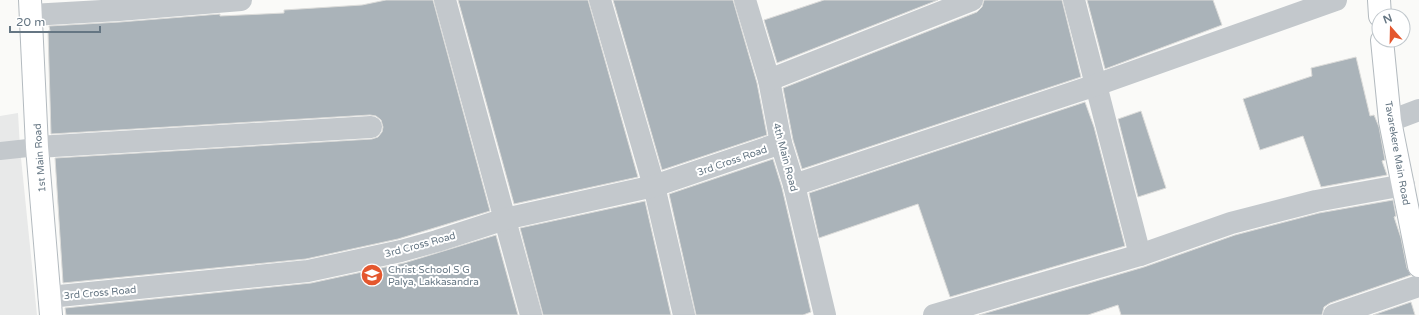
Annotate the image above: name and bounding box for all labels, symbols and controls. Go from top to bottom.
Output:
scale bar [10,8,100,34]
north arrow [1371,8,1411,48]
text: N [1381,11,1394,27]
text: 20 m [16,15,45,29]
street label: Tavarekere Main Road [1382,100,1412,206]
street label: 4th Main Road [770,122,800,193]
street label: 1st Main Road [32,123,48,193]
street label: 3rd Cross Road [696,143,769,178]
street label: 3rd Cross Road [384,230,457,260]
school or university icon: Christ School S G Palya, Lakkasandra [359,262,385,288]
place label: Christ School S G Palya, Lakkasandra [388,264,479,288]
street label: 3rd Cross Road [63,284,137,302]

